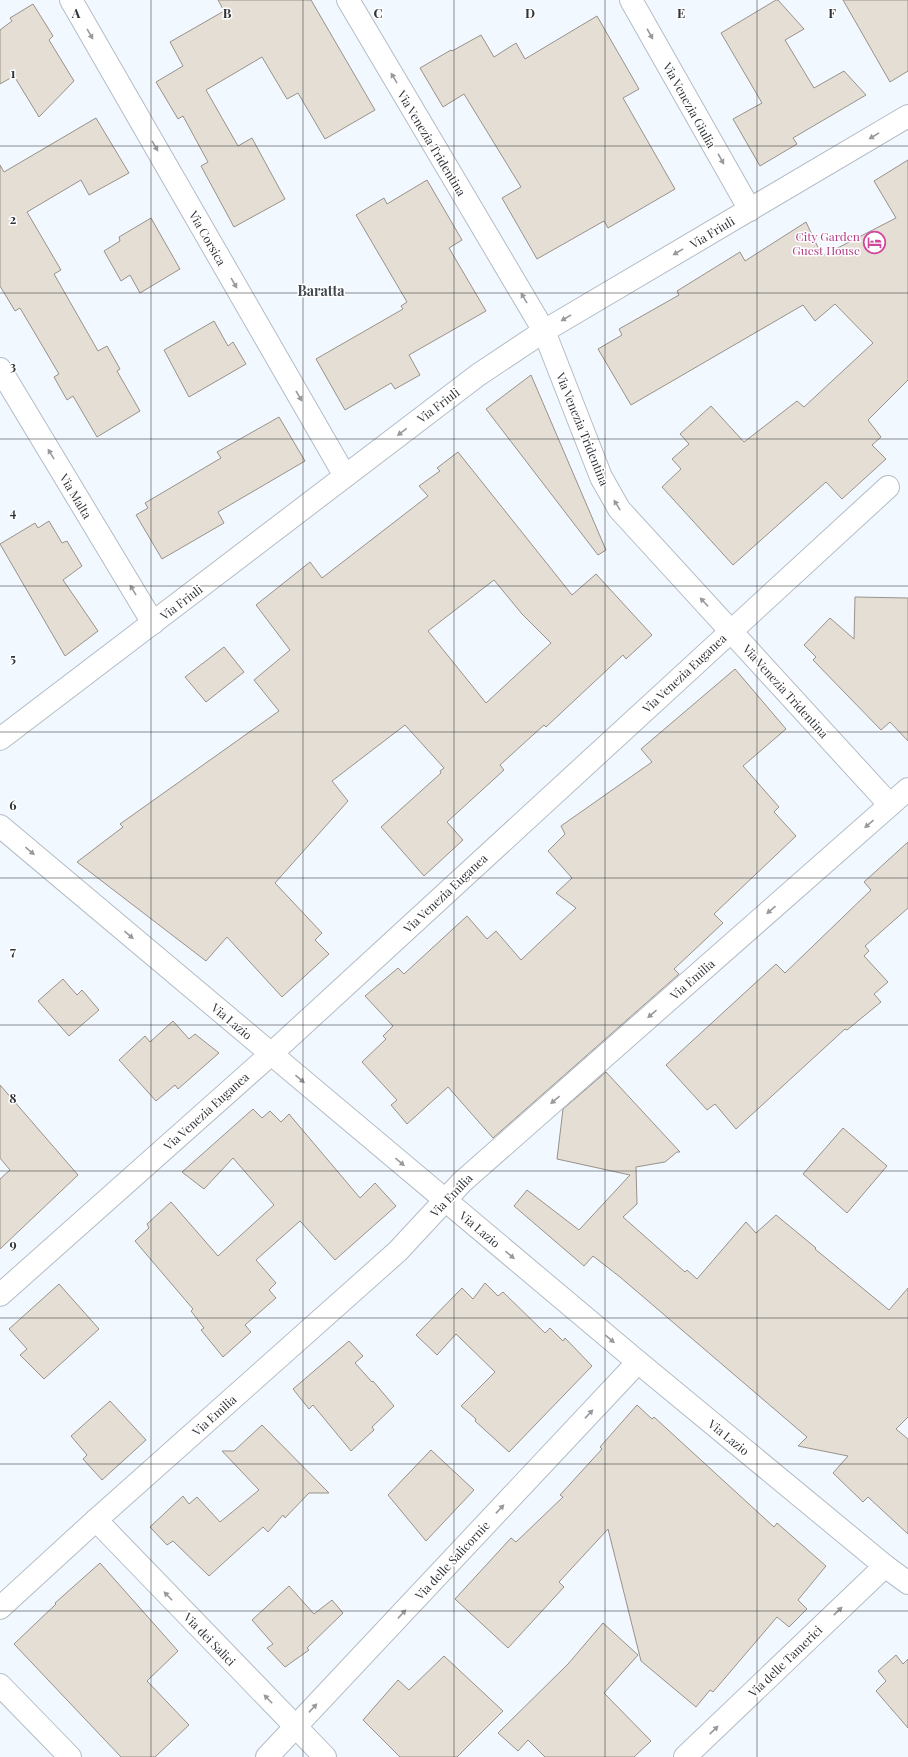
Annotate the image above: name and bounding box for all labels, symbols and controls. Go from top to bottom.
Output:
text: A [71,4,81,21]
text: B [223,4,232,21]
text: C [373,4,383,21]
text: D [525,4,535,21]
text: E [677,4,685,21]
text: F [828,4,836,21]
one-way arrow [87,28,94,40]
one-way arrow [647,28,654,40]
street label: Via Venezia Giulia [659,59,720,151]
text: 1 [11,64,16,81]
one-way arrow [390,72,397,84]
street label: Via Venezia Tridentina [394,86,470,199]
one-way arrow [868,133,880,140]
one-way arrow [152,141,159,152]
one-way arrow [718,153,724,165]
street label: Via Corsica [185,207,230,268]
text: 2 [10,210,17,227]
street label: Via Friuli [686,212,738,252]
place label: City Garden Guest House [792,228,860,258]
hotel icon: City Garden Guest House [862,230,888,256]
one-way arrow [672,248,684,255]
one-way arrow [230,278,237,289]
district label: Baratta [297,281,345,300]
one-way arrow [520,292,527,304]
one-way arrow [560,315,572,322]
text: 3 [10,357,16,374]
street label: Via Venezia Tridentina [553,369,613,488]
street label: Via Friuli [413,384,463,427]
one-way arrow [295,390,302,402]
one-way arrow [397,428,408,437]
one-way arrow [48,448,55,460]
street label: Via Malta [56,470,96,521]
one-way arrow [613,500,621,511]
text: 4 [10,503,17,520]
street label: Via Friuli [156,581,206,624]
one-way arrow [129,584,136,596]
one-way arrow [699,597,709,607]
street label: Via Venezia Euganea [638,630,729,717]
street label: Via Venezia Tridentina [739,640,832,741]
text: 5 [10,649,16,666]
text: 6 [9,796,17,813]
one-way arrow [864,819,873,828]
one-way arrow [24,846,35,855]
street label: Via Venezia Euganea [399,850,490,937]
one-way arrow [766,905,776,914]
one-way arrow [124,930,135,939]
text: 7 [10,942,16,959]
street label: Via Emilia [666,955,718,1003]
street label: Via Lazio [208,999,256,1043]
one-way arrow [647,1010,658,1019]
street label: Via Venezia Euganea [159,1069,252,1154]
one-way arrow [295,1074,306,1083]
text: 8 [9,1089,17,1106]
one-way arrow [550,1096,560,1105]
one-way arrow [395,1158,405,1167]
street label: Via Emilia [426,1170,476,1221]
street label: Via Lazio [456,1207,504,1251]
text: 9 [9,1235,17,1252]
one-way arrow [505,1250,516,1259]
one-way arrow [604,1334,615,1343]
street label: Via Emilia [188,1391,239,1440]
one-way arrow [585,1409,594,1419]
street label: Via Lazio [704,1415,753,1459]
one-way arrow [496,1504,505,1514]
street label: Via delle Salicornie [411,1517,493,1604]
one-way arrow [164,1590,173,1601]
one-way arrow [833,1606,843,1616]
street label: Via dei Salici [180,1608,240,1669]
one-way arrow [397,1609,407,1619]
street label: Via delle Tamerici [744,1621,826,1701]
one-way arrow [263,1694,273,1704]
one-way arrow [308,1704,317,1713]
one-way arrow [709,1725,719,1735]

